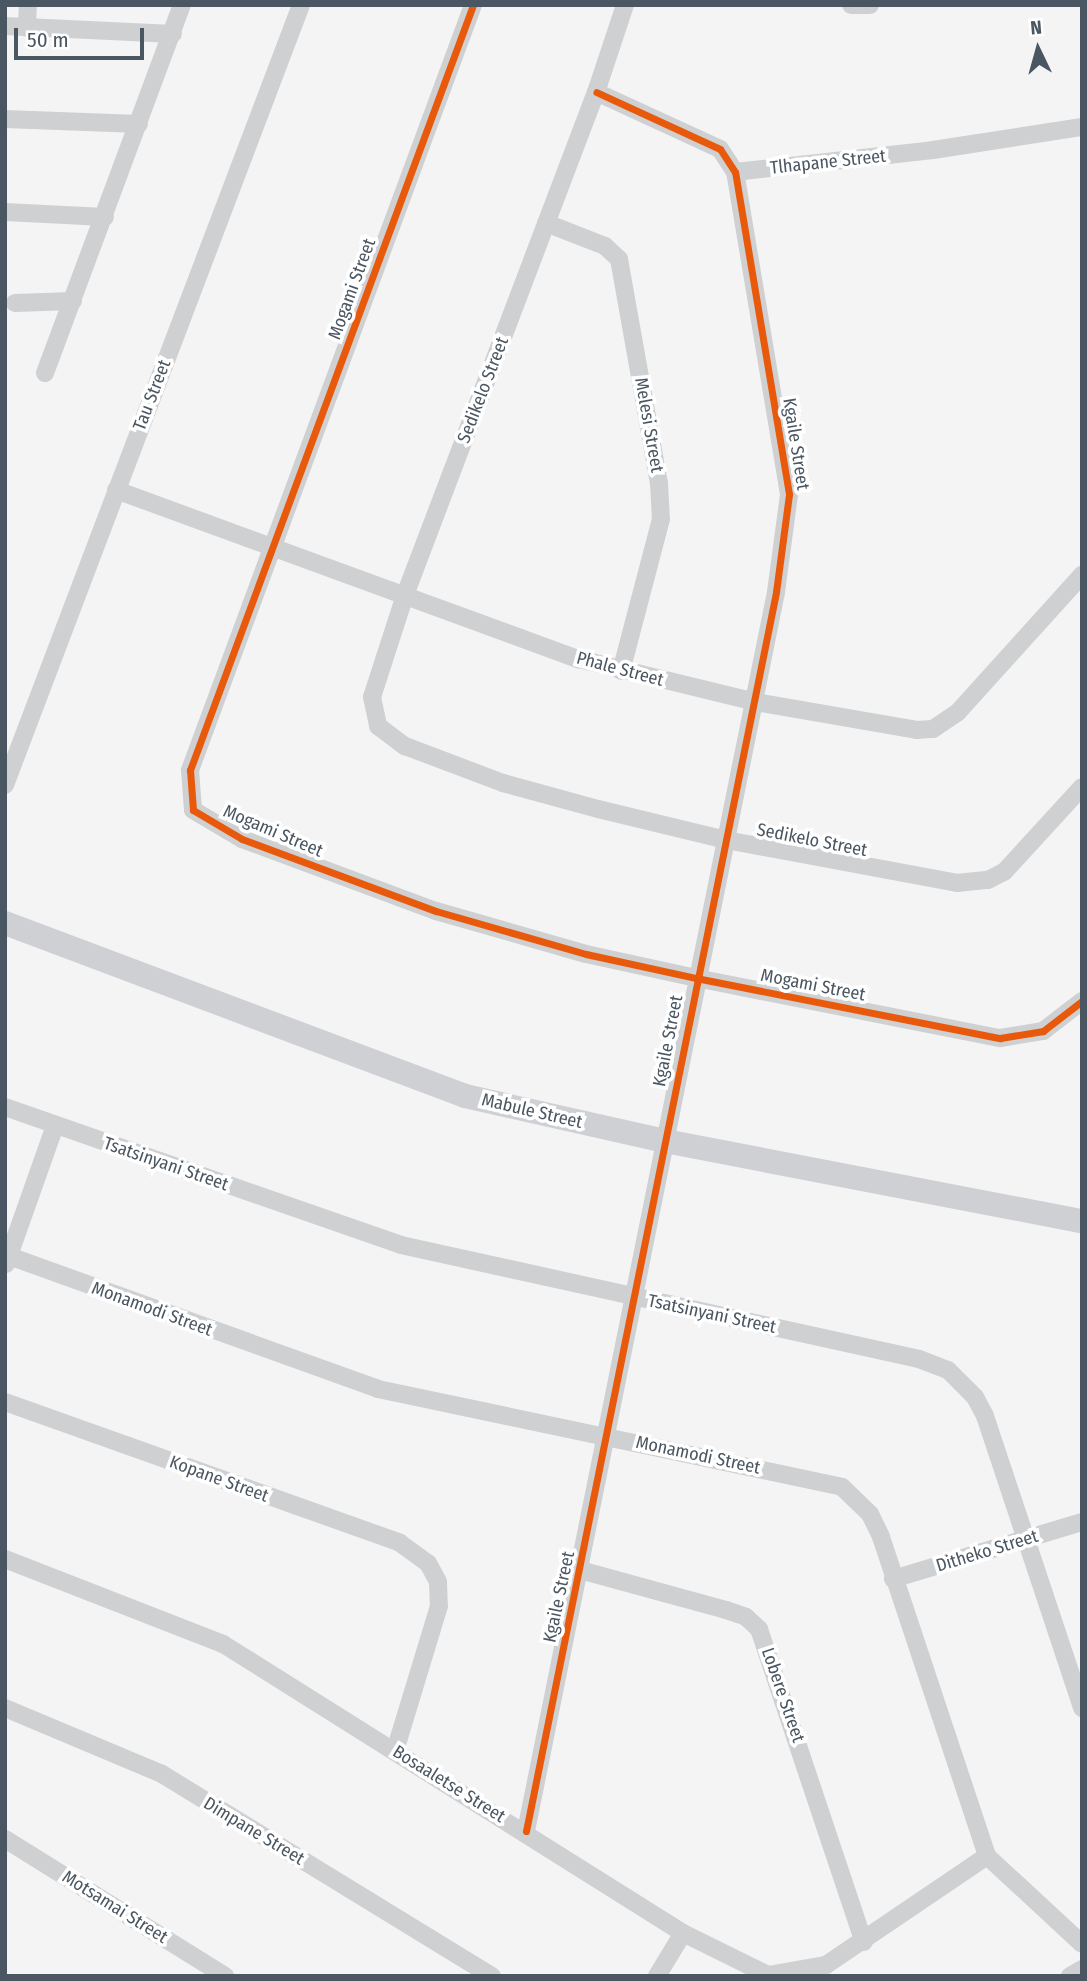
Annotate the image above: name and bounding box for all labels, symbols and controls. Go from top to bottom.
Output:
scale bar [18,14,147,58]
north arrow [1003,14,1073,84]
text: N [1029,16,1043,40]
text: 50 m [27,27,69,53]
street label: Tlhapane Street [769,145,887,179]
street label: Mogami Street [324,235,380,343]
street label: Sedikelo Street [453,334,513,446]
street label: Tau Street [129,357,175,433]
street label: Melesi Street [630,376,668,474]
street label: Kgaile Street [778,396,814,492]
street label: Phale Street [574,647,666,691]
street label: Mogami Street [220,800,326,862]
street label: Sedikelo Street [755,819,869,861]
street label: Mogami Street [759,964,867,1006]
street label: Kgaile Street [649,993,687,1089]
street label: Mabule Street [480,1089,584,1133]
street label: Tsatsinyani Street [101,1133,231,1195]
street label: Monamodi Street [89,1277,215,1341]
street label: Tsatsinyani Street [646,1290,778,1338]
street label: Monamodi Street [634,1431,762,1479]
street label: Kopane Street [167,1451,271,1507]
street label: Ditheko Street [933,1525,1041,1577]
street label: Kgaile Street [539,1549,579,1645]
street label: Lobere Street [757,1645,809,1745]
street label: Bosaaletse Street [389,1741,509,1827]
street label: Dimpane Street [200,1792,308,1870]
street label: Motsamai Street [58,1866,172,1948]

